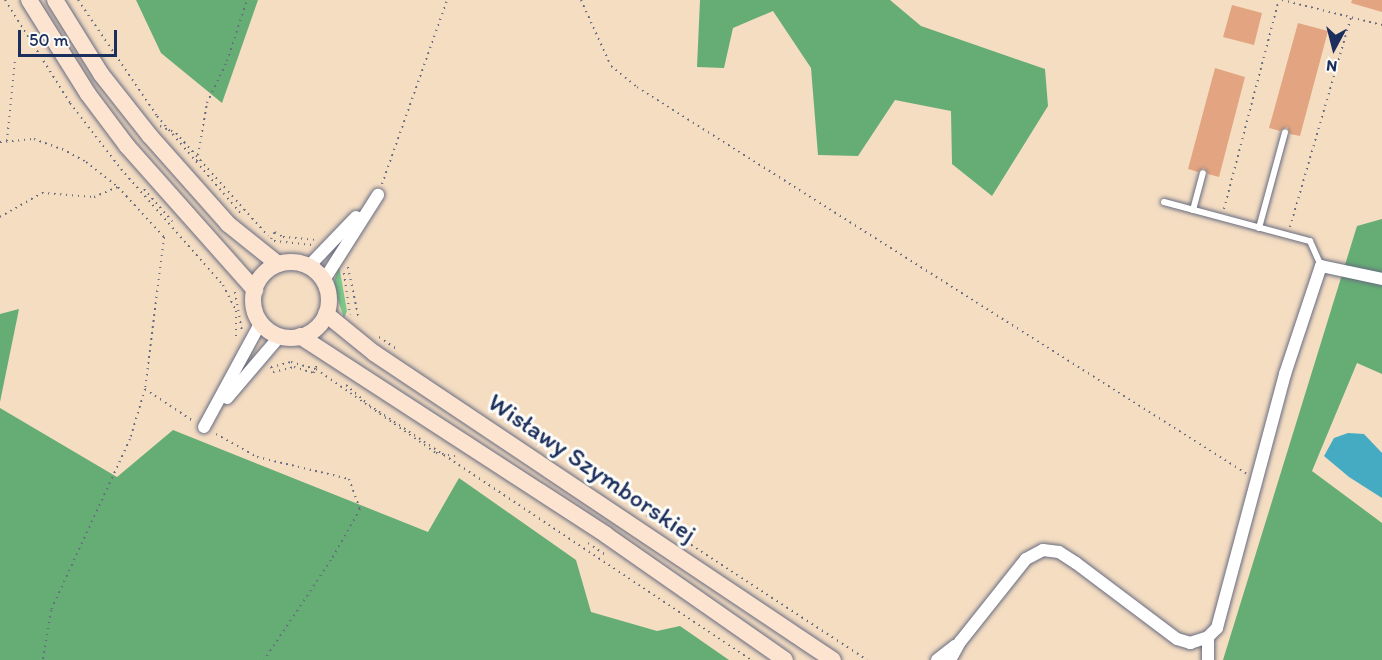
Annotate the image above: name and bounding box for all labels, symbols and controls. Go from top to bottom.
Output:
scale bar [21,18,120,56]
north arrow [1304,18,1364,78]
text: 50 m [29,29,69,51]
text: N [1325,56,1338,76]
street label: Wisławy Szymborskiej [482,387,702,549]

